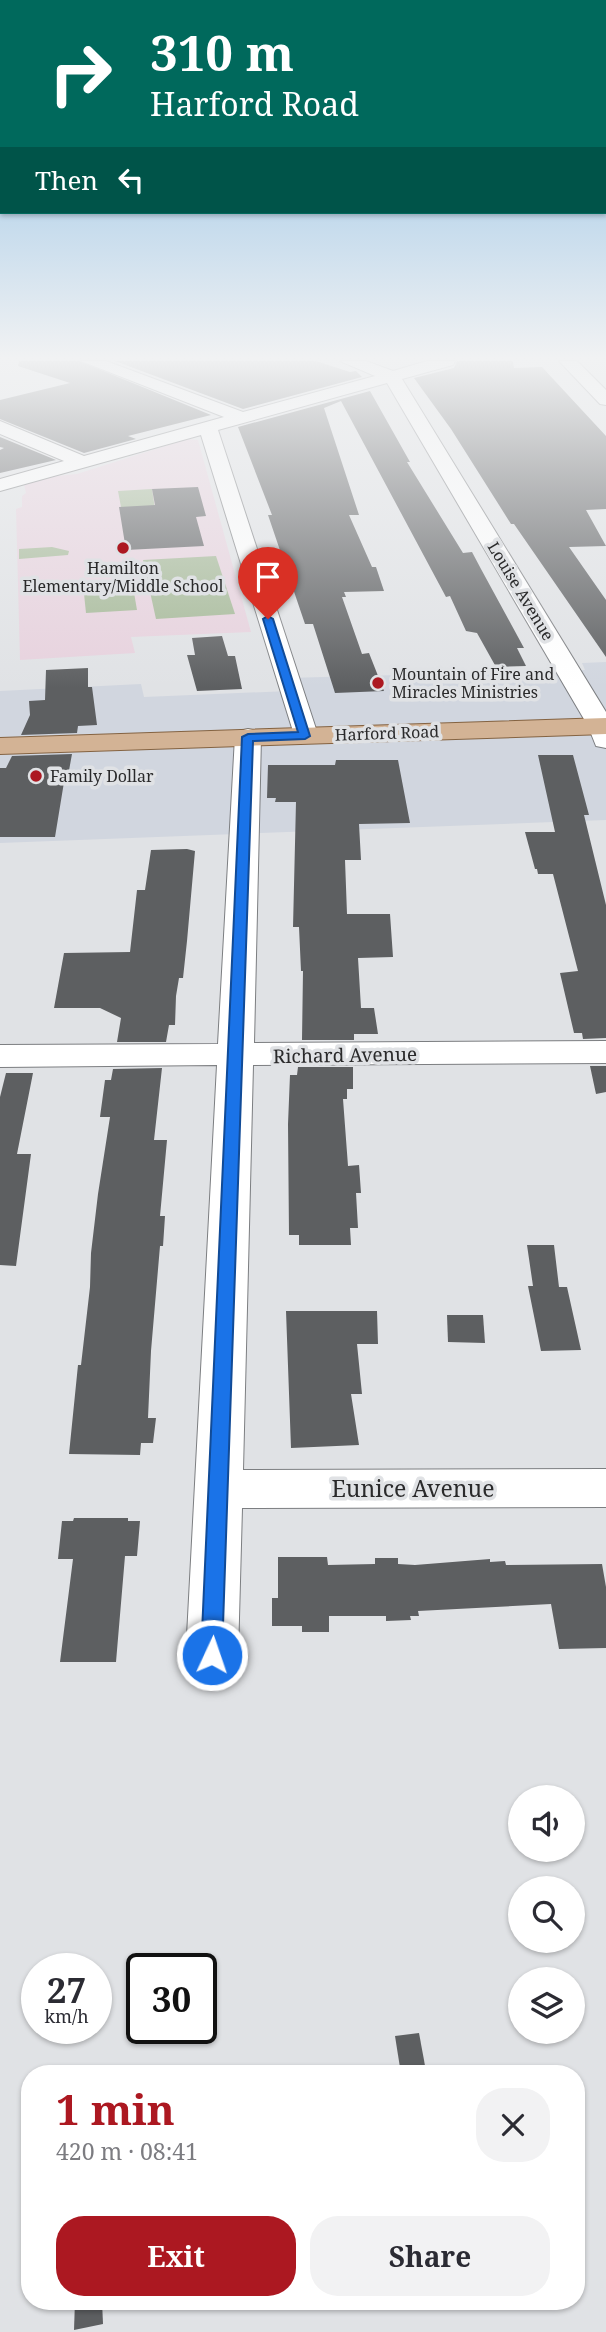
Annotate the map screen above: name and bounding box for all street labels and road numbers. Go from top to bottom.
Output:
street label: Louise Avenue [483,538,559,644]
street label: Harford Road [334,720,440,746]
street label: Richard Avenue [273,1041,417,1069]
street label: Eunice Avenue [332,1472,494,1504]

